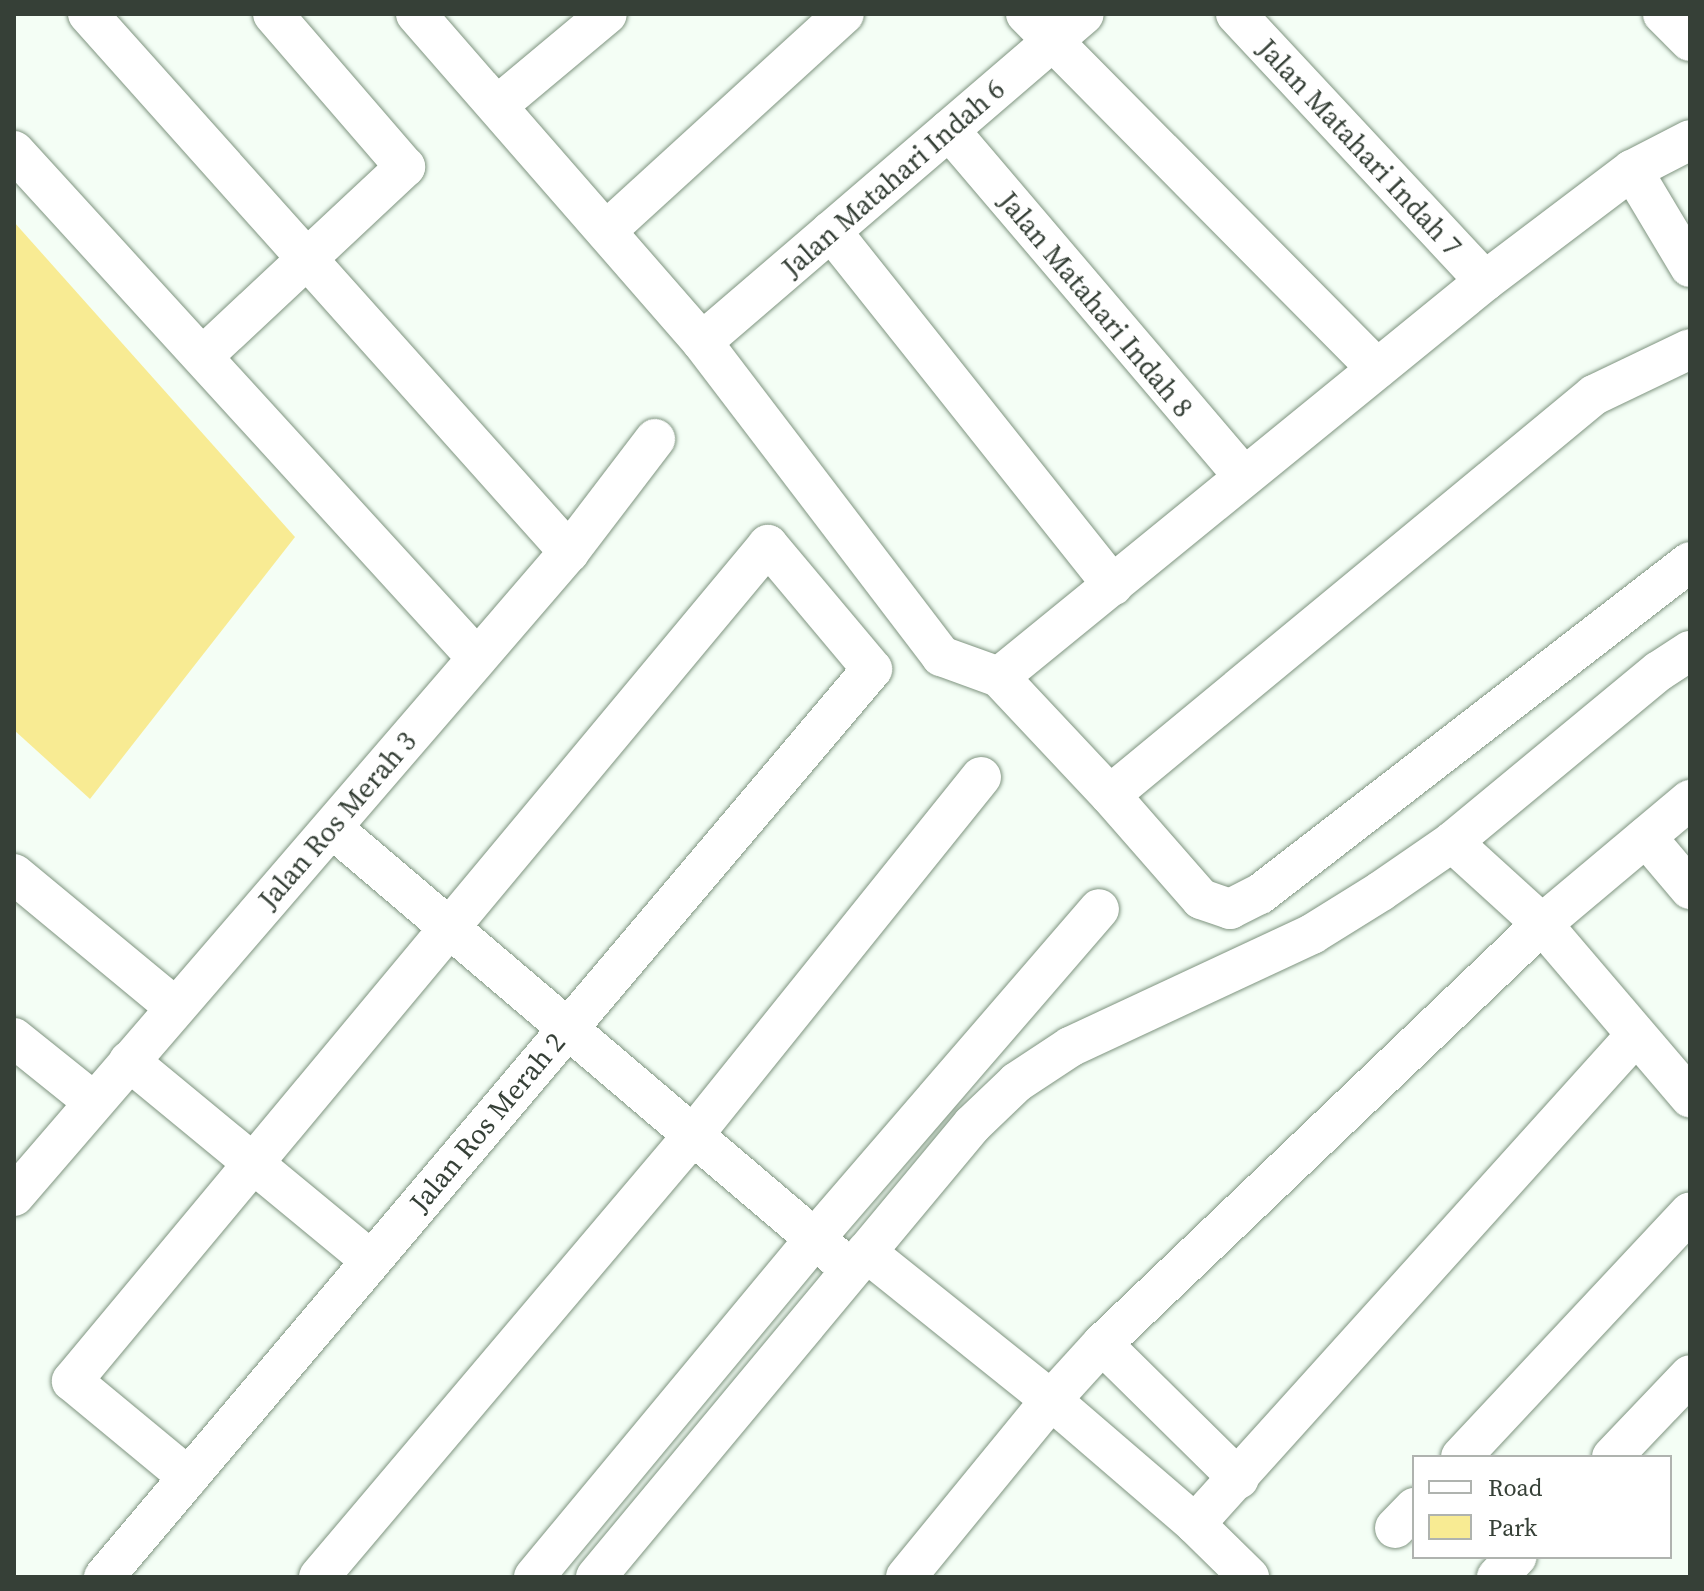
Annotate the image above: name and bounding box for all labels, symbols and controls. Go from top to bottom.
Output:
street label: Jalan Matahari Indah 7 [1251,32,1469,262]
street label: Jalan Matahari Indah 6 [775,72,1011,284]
street label: Jalan Matahari Indah 8 [992,184,1200,424]
street label: Jalan Ros Merah 3 [251,725,423,915]
street label: Jalan Ros Merah 2 [402,1025,572,1219]
legend [1412,1455,1672,1559]
text: Road [1488,1471,1542,1504]
text: Park [1488,1511,1537,1544]

